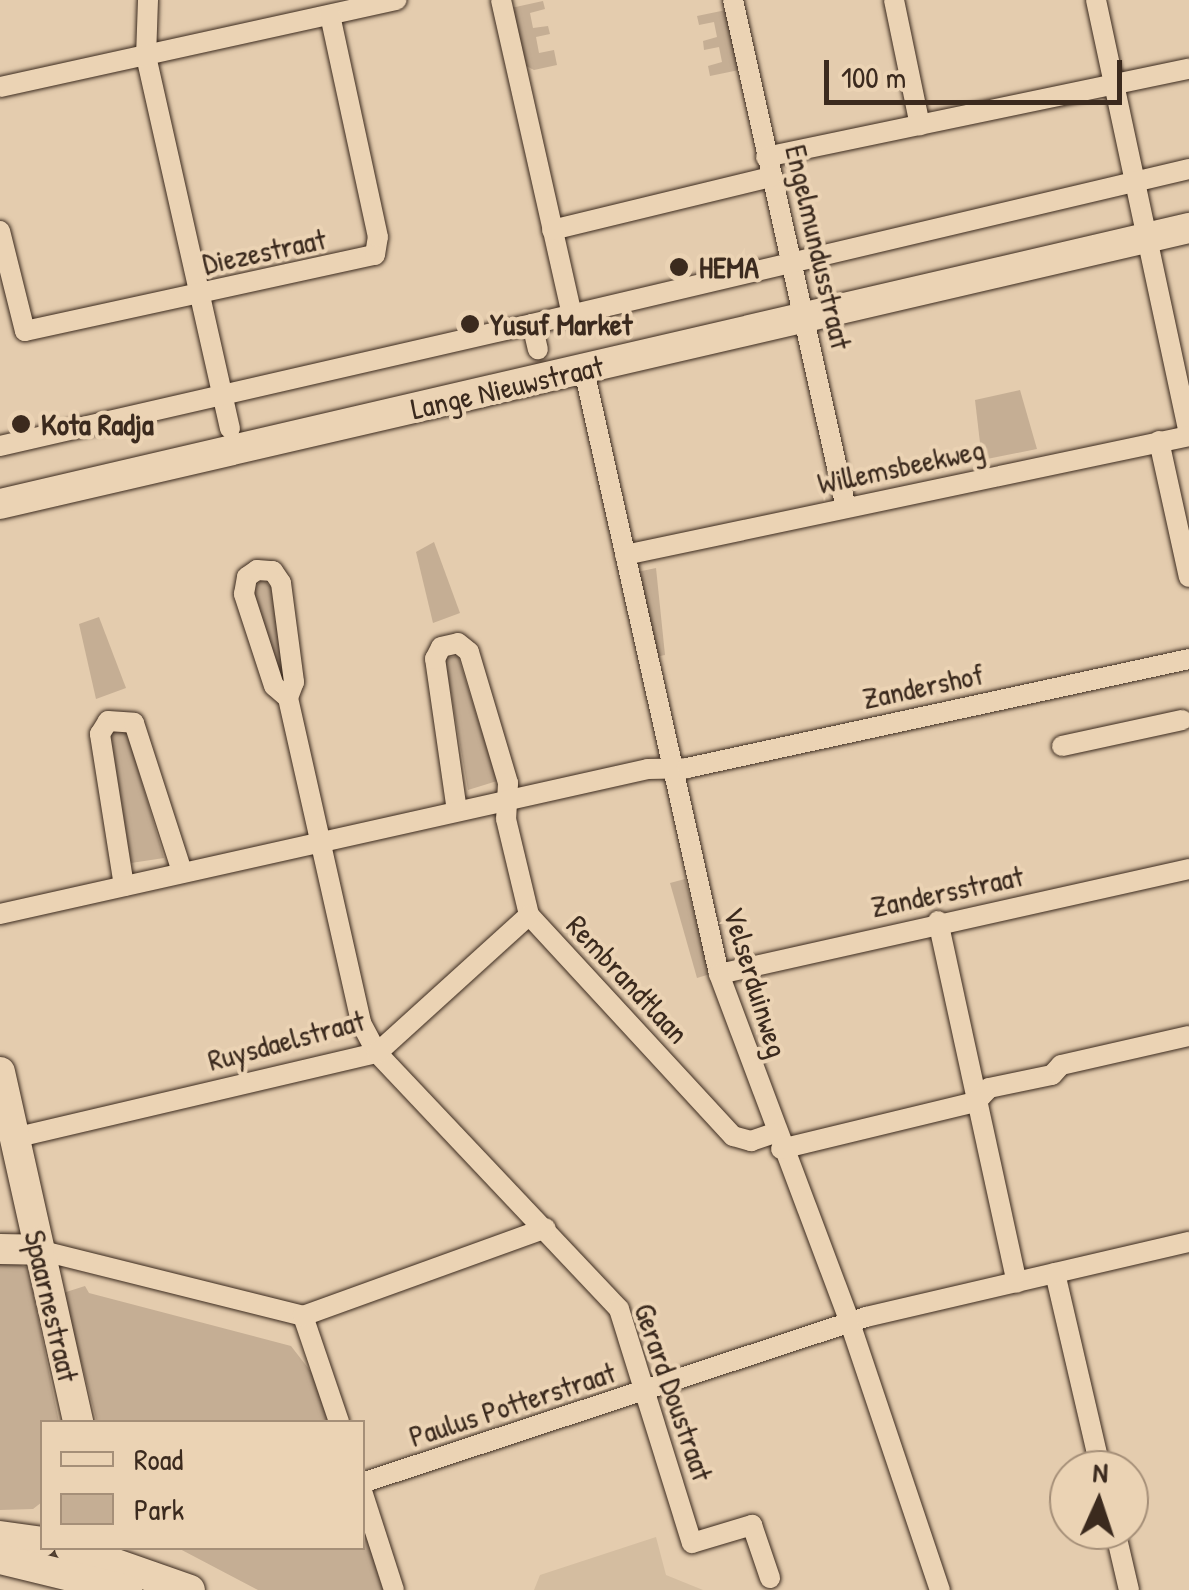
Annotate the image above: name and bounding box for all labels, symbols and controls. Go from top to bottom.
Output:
scale bar [829,40,1126,102]
text: 100 m [841,57,906,97]
street label: Engelmundusstraat [778,141,860,353]
street label: Diezestraat [199,220,329,282]
place label: HEMA [699,249,759,285]
marker: HEMA [668,256,690,278]
place label: Yusuf Market [490,306,632,342]
marker: Yusuf Market [459,313,481,335]
street label: Lange Nieuwstraat [407,347,607,427]
place label: Kota Radja [41,406,154,442]
marker: Kota Radja [10,413,32,435]
street label: Willemsbeekweg [814,431,988,501]
street label: Zandershof [859,656,987,716]
street label: Zandersstraat [868,857,1026,925]
street label: Velserduinweg [716,903,796,1061]
street label: Rembrandtlaan [560,907,696,1051]
street label: Ruysdaelstraat [204,1002,368,1078]
street label: Spaarnestraat [17,1227,87,1385]
street label: Gerard Doustraat [627,1298,721,1486]
street label: Paulus Potterstraat [404,1354,620,1454]
legend [40,1420,365,1550]
text: Road [134,1439,183,1479]
north arrow [1049,1450,1149,1550]
text: N [1092,1453,1109,1491]
text: Park [134,1489,184,1529]

